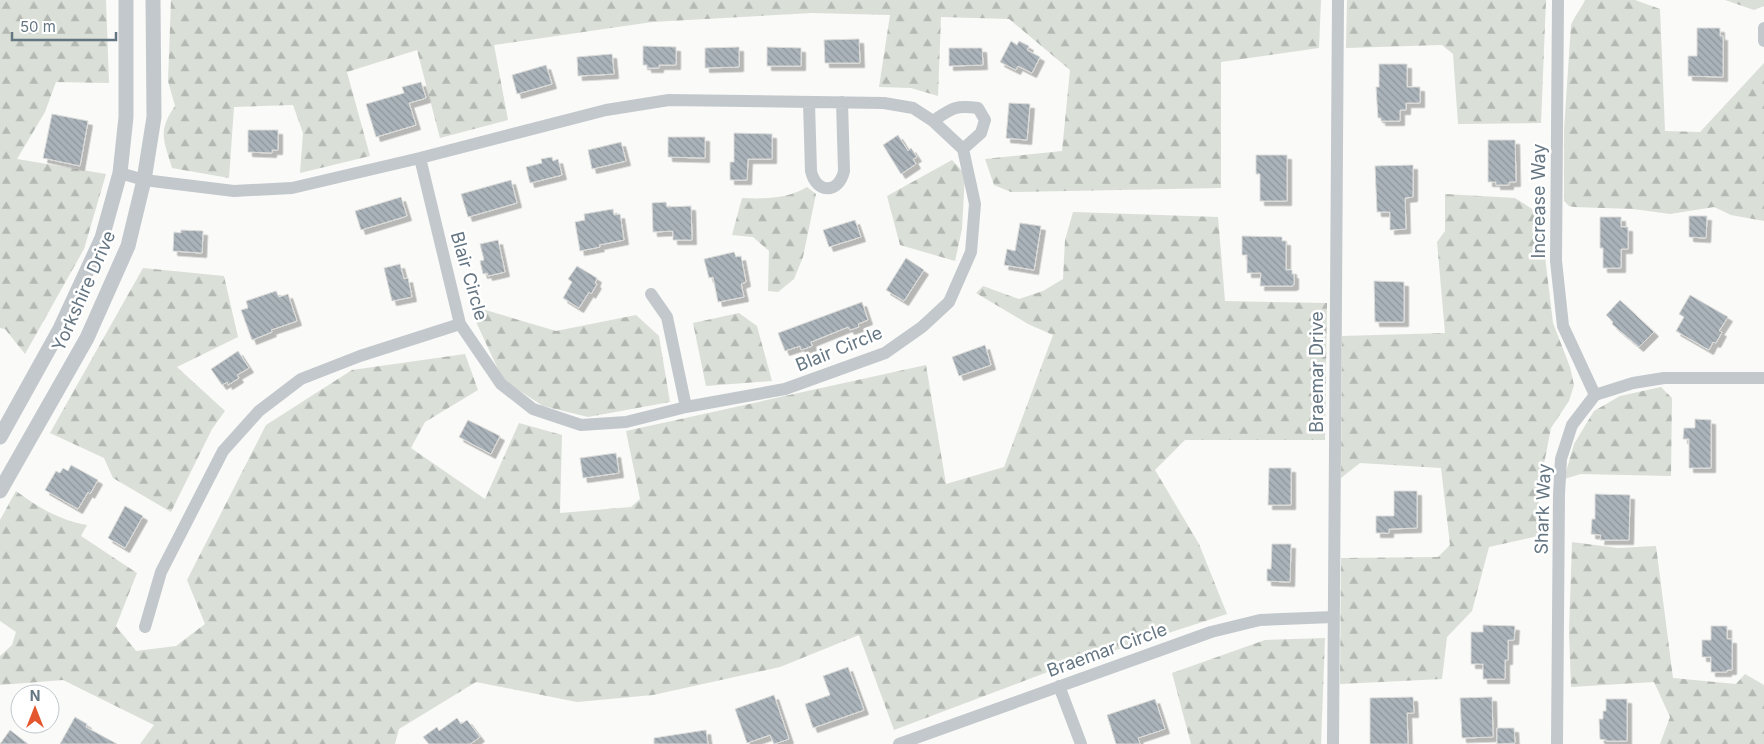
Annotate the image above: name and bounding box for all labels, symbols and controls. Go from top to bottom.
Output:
scale bar [12,10,116,42]
text: 50 m [20,17,56,36]
street label: Increase Way [1528,144,1549,258]
street label: Yorkshire Drive [48,227,120,354]
street label: Blair Circle [447,229,492,323]
street label: Braemar Drive [1306,311,1327,433]
street label: Blair Circle [792,322,885,375]
street label: Shark Way [1530,463,1555,555]
street label: Braemar Circle [1044,618,1170,681]
north arrow [10,684,60,734]
text: N [30,687,40,704]

